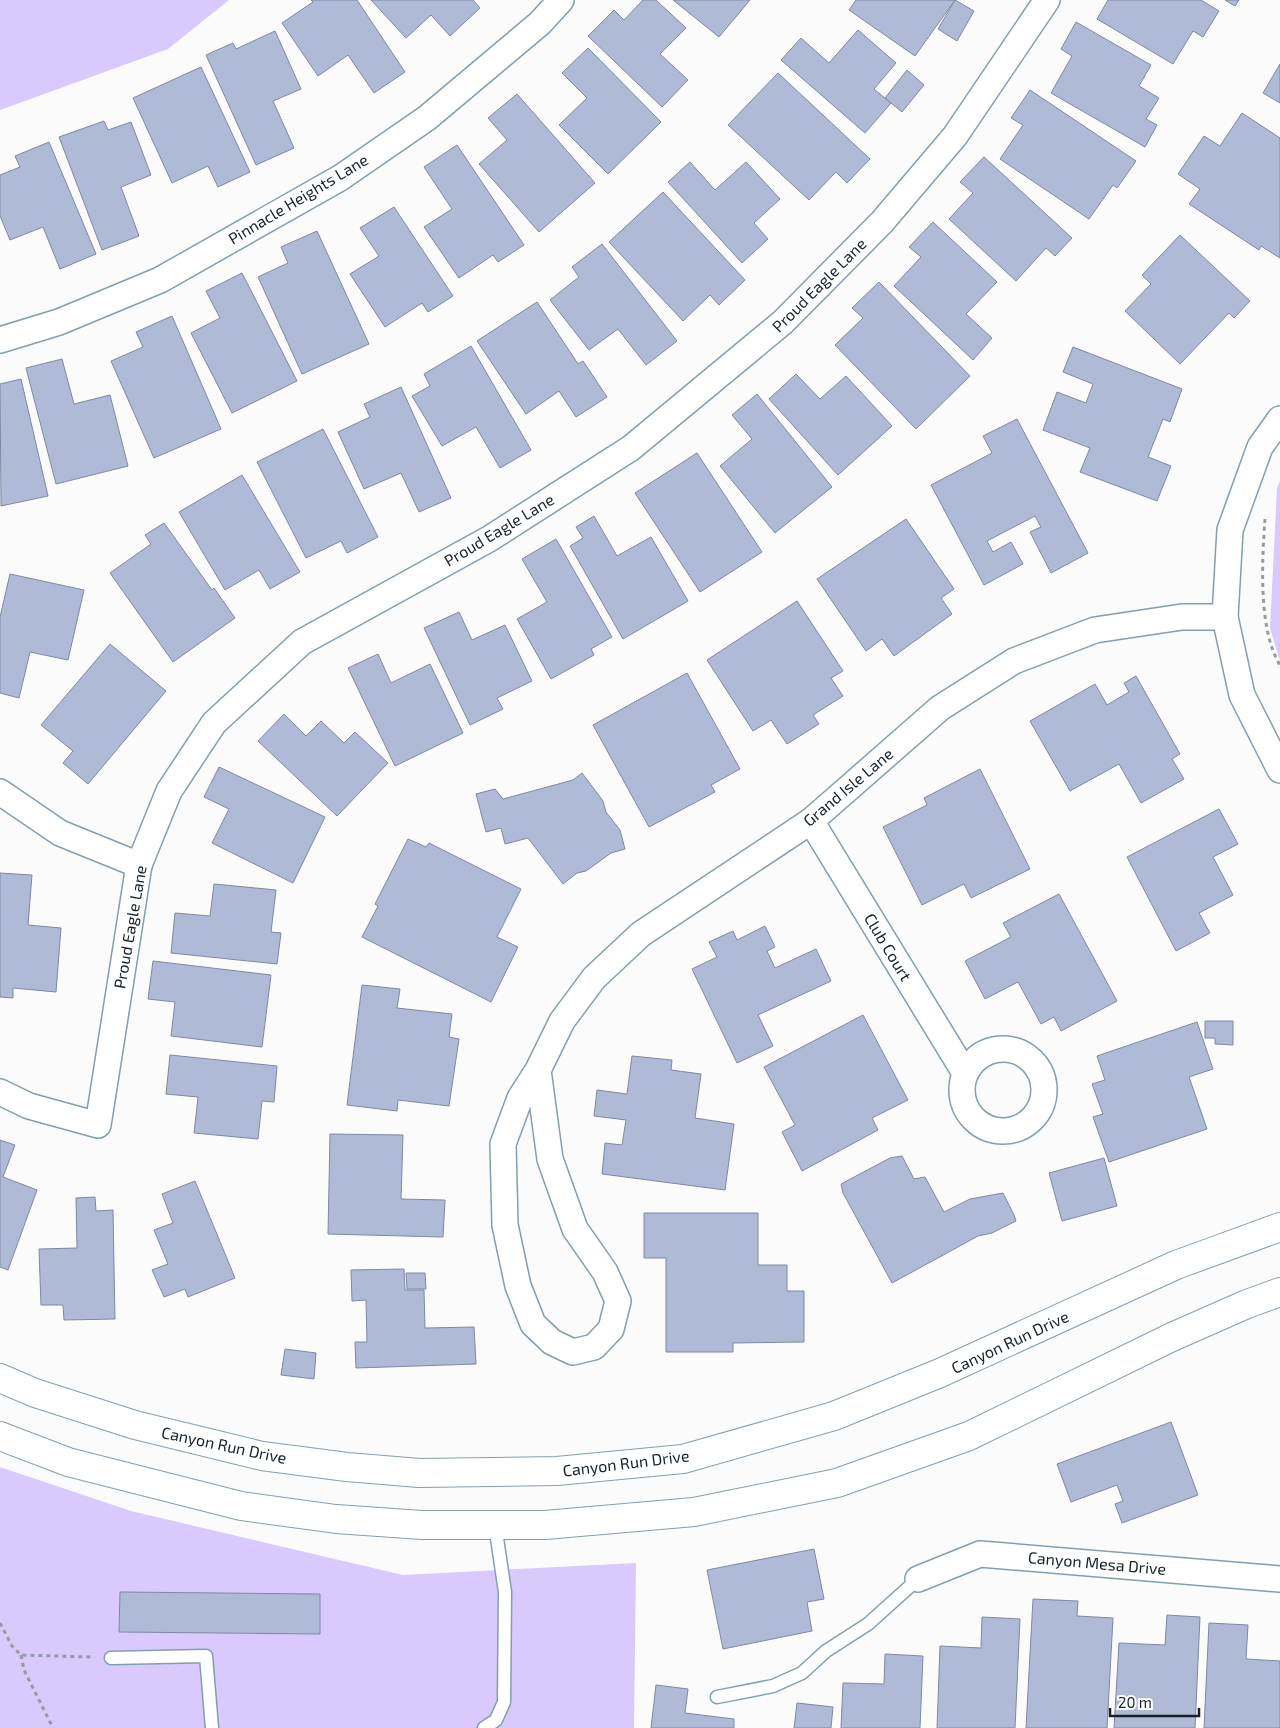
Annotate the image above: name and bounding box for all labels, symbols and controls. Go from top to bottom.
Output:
street label: Pinnacle Heights Lane [224,149,371,248]
street label: Proud Eagle Lane [768,234,870,336]
street label: Proud Eagle Lane [440,489,557,570]
street label: Grand Isle Lane [799,744,896,830]
street label: Proud Eagle Lane [109,864,150,990]
street label: Club Court [861,909,916,984]
street label: Canyon Run Drive [948,1306,1072,1377]
street label: Canyon Run Drive [160,1422,288,1467]
street label: Canyon Run Drive [562,1445,690,1480]
street label: Canyon Mesa Drive [1027,1547,1167,1578]
scale bar [1110,1686,1199,1718]
text: 20 m [1118,1693,1152,1711]

